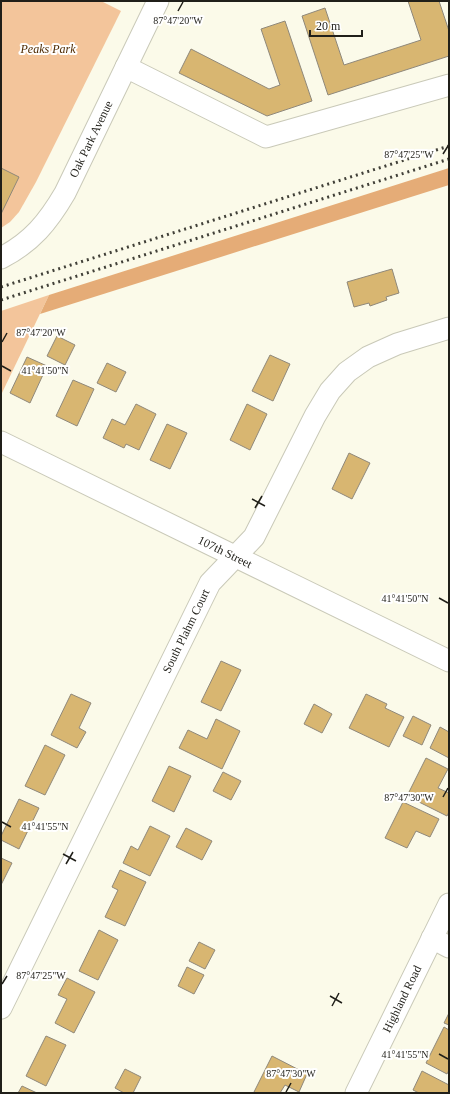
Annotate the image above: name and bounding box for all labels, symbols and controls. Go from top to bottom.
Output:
scale bar [310,12,362,38]
text: 87°47'20"W [153,15,203,26]
text: 20 m [316,19,341,33]
park label: Peaks Park [20,42,76,56]
street label: Oak Park Avenue [66,98,116,180]
text: 87°47'25"W [384,149,434,160]
text: 87°47'20"W [16,327,66,338]
text: 41°41'50"N [21,365,69,376]
street label: 107th Street [196,533,255,571]
street label: South Plahm Court [160,586,213,675]
text: 41°41'50"N [381,593,429,604]
text: 87°47'30"W [384,792,434,803]
text: 41°41'55"N [21,821,69,832]
street label: Highland Road [380,963,424,1035]
text: 87°47'25"W [16,970,66,981]
text: 41°41'55"N [381,1049,429,1060]
text: 87°47'30"W [266,1068,316,1079]

